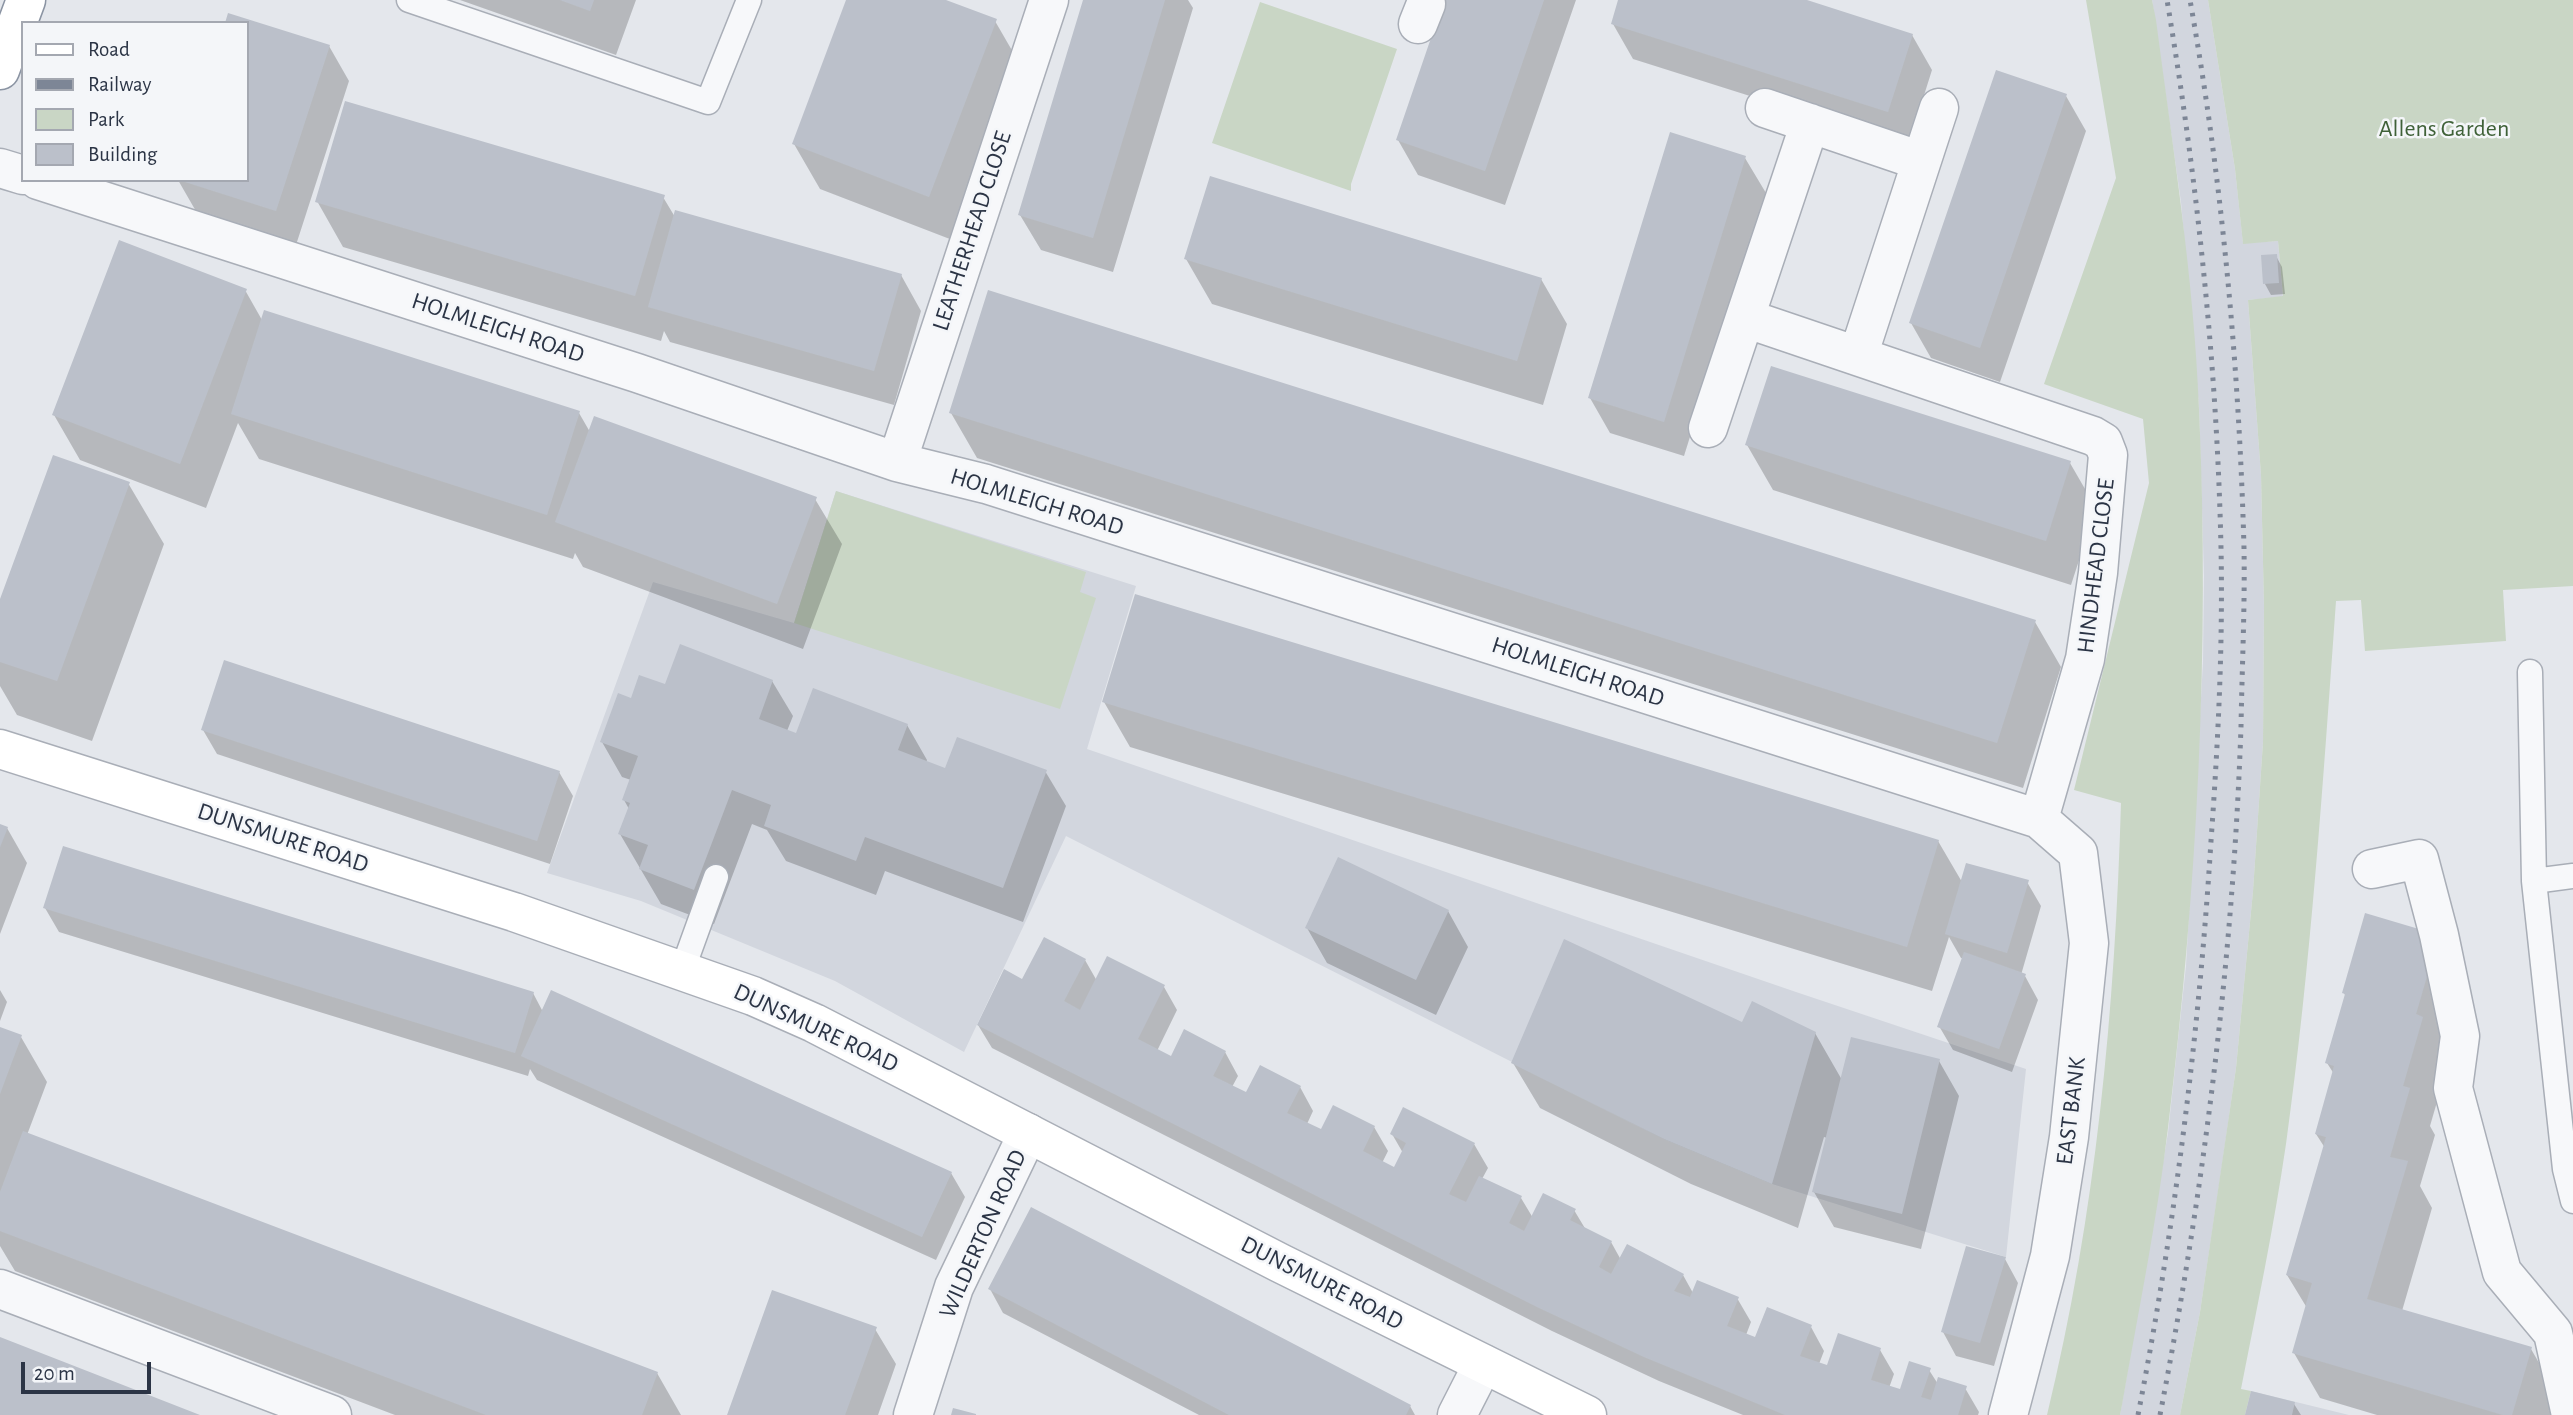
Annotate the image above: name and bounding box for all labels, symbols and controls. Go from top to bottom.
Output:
legend [21,21,248,182]
text: Road [88,39,130,60]
text: Railway [88,74,151,95]
text: Park [88,109,124,130]
park label: Allens Garden [2379,115,2509,143]
street label: LEATHERHEAD CLOSE [926,128,1018,334]
text: Building [88,144,157,165]
street label: HOLMLEIGH ROAD [408,287,588,369]
street label: HOLMLEIGH ROAD [947,462,1127,542]
street label: HINDHEAD CLOSE [2071,477,2121,655]
street label: HOLMLEIGH ROAD [1488,631,1668,713]
street label: DUNSMURE ROAD [194,797,372,879]
street label: DUNSMURE ROAD [729,977,903,1079]
street label: EAST BANK [2050,1055,2092,1167]
street label: WILDERTON ROAD [933,1145,1033,1323]
street label: DUNSMURE ROAD [1236,1230,1408,1336]
scale bar [24,1348,154,1392]
text: 20 m [34,1363,75,1384]

